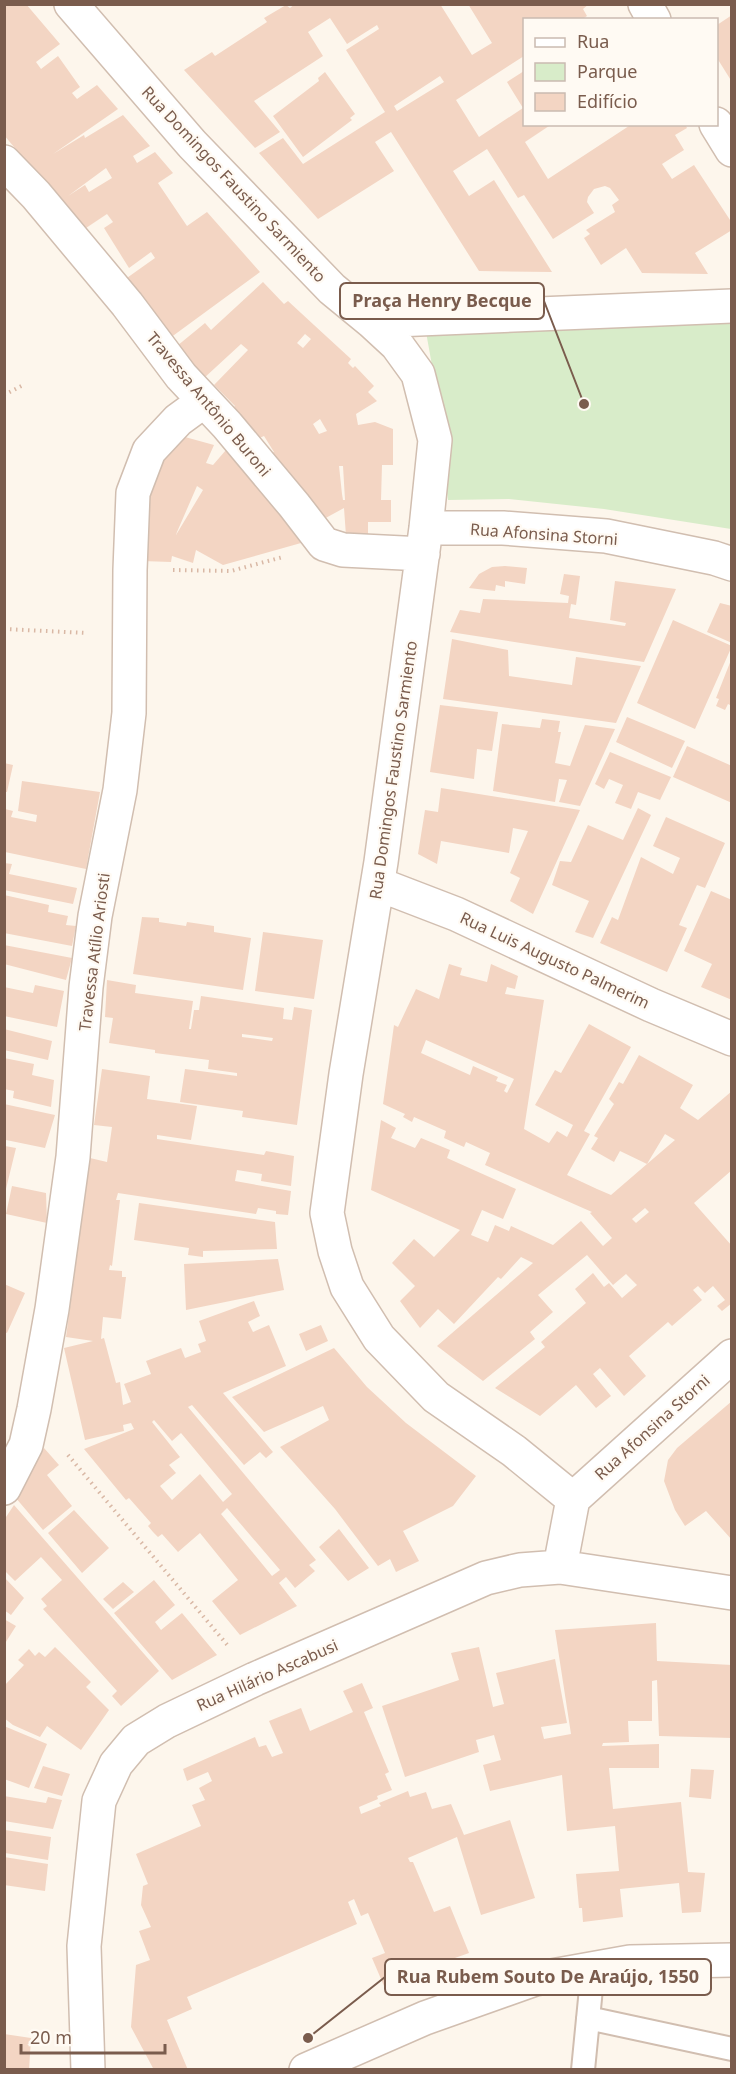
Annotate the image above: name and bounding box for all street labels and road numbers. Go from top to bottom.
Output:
street label: Rua Domingos Faustino Sarmiento [137,81,331,287]
street label: Travessa Antônio Buroni [142,327,276,481]
street label: Rua Afonsina Storni [469,518,619,550]
street label: Rua Domingos Faustino Sarmiento [364,639,422,901]
street label: Travessa Atílio Ariosti [73,872,115,1032]
street label: Rua Luis Augusto Palmerim [457,906,653,1014]
street label: Rua Afonsina Storni [590,1369,714,1485]
street label: Rua Hilário Ascabusi [193,1634,341,1716]

